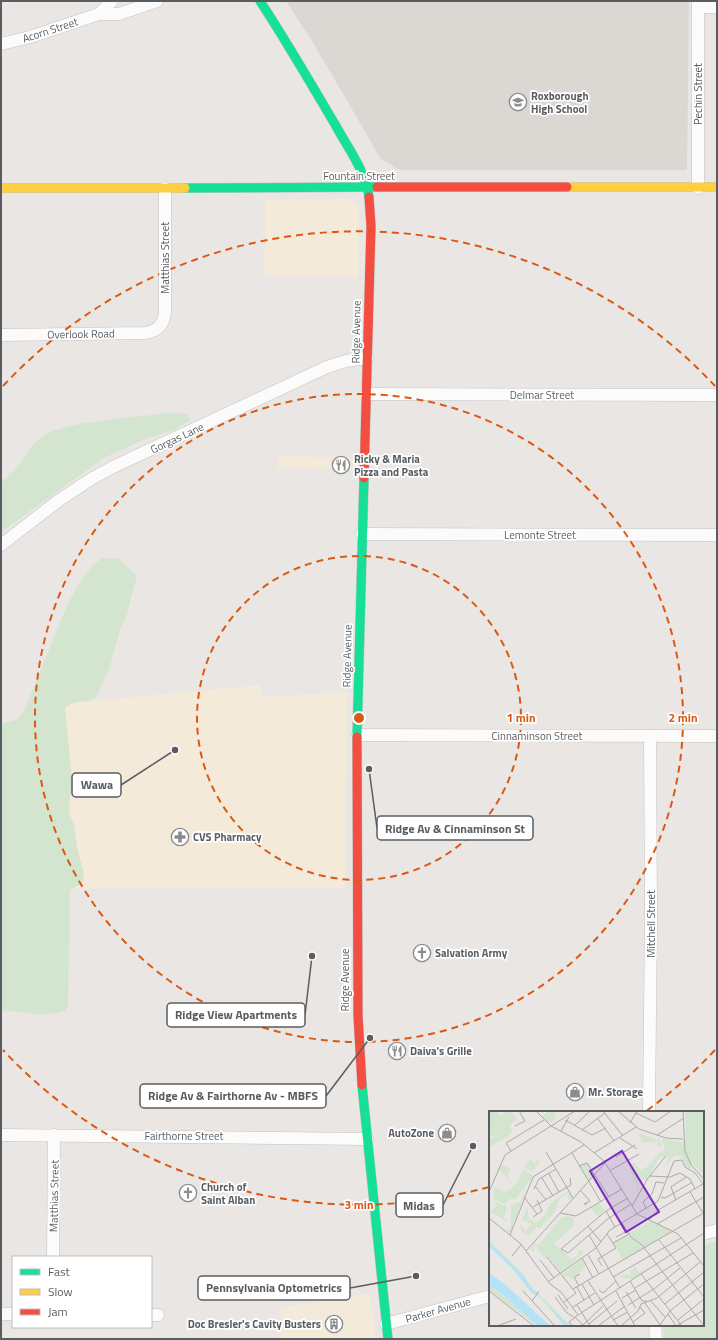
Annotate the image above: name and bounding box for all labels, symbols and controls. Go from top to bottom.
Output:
street label: Acorn Street [20,13,80,46]
street label: Pechin Street [690,63,706,125]
place label: Roxborough High School [531,88,589,117]
school or university icon: Roxborough High School [508,92,528,112]
street label: Fountain Street [323,168,395,184]
street label: Matthias Street [157,222,173,294]
street label: Ridge Avenue [347,300,365,364]
street label: Overlook Road [47,325,115,343]
street label: Delmar Street [510,387,574,403]
street label: Gorgas Lane [148,418,207,457]
place label: Ricky & Maria Pizza and Pasta [354,451,429,480]
restaurant icon: Ricky & Maria Pizza and Pasta [331,455,351,475]
street label: Lemonte Street [504,527,576,543]
street label: Ridge Avenue [338,624,356,688]
text: 1 min [506,708,536,727]
text: 2 min [668,708,698,727]
centre of rings [352,711,366,725]
street label: Cinnaminson Street [492,728,583,744]
callout: Wawa [72,773,121,797]
text: Wawa [81,775,113,794]
callout: Ridge Av & Cinnaminson St [377,816,533,840]
text: Ridge Av & Cinnaminson St [385,819,526,838]
pharmacy icon: CVS Pharmacy [170,827,190,847]
place label: CVS Pharmacy [193,829,262,845]
street label: Mitchell Street [643,890,659,958]
church icon: Salvation Army [412,943,432,963]
place label: Salvation Army [435,945,508,961]
street label: Ridge Avenue [337,948,353,1012]
callout: Ridge View Apartments [167,1003,305,1027]
text: Ridge View Apartments [175,1005,297,1024]
restaurant icon: Daiva's Grille [387,1041,407,1061]
place label: Daiva's Grille [410,1043,472,1059]
shop icon: Mr. Storage [565,1082,585,1102]
callout: Ridge Av & Fairthorne Av - MBFS [140,1084,326,1108]
place label: Mr. Storage [588,1084,644,1100]
text: Ridge Av & Fairthorne Av - MBFS [148,1086,318,1105]
inset map [489,1111,704,1326]
shop icon: AutoZone [437,1123,457,1143]
place label: AutoZone [388,1125,434,1141]
street label: Fairthorne Street [145,1128,224,1144]
street label: Matthias Street [45,1160,63,1232]
place label: Church of Saint Alban [201,1179,255,1208]
church icon: Church of Saint Alban [178,1183,198,1203]
callout: Midas [396,1193,443,1217]
text: 3 min [344,1195,374,1214]
text: Midas [403,1196,435,1215]
legend [12,1256,152,1328]
text: Fast [48,1262,71,1281]
callout: Pennsylvania Optometrics [198,1276,350,1300]
text: Pennsylvania Optometrics [206,1278,342,1297]
text: Slow [48,1282,73,1301]
street label: Parker Avenue [404,1293,473,1327]
text: Jam [48,1302,68,1321]
building icon: Doc Bresler's Cavity Busters [324,1314,344,1334]
place label: Doc Bresler's Cavity Busters [188,1316,321,1332]

